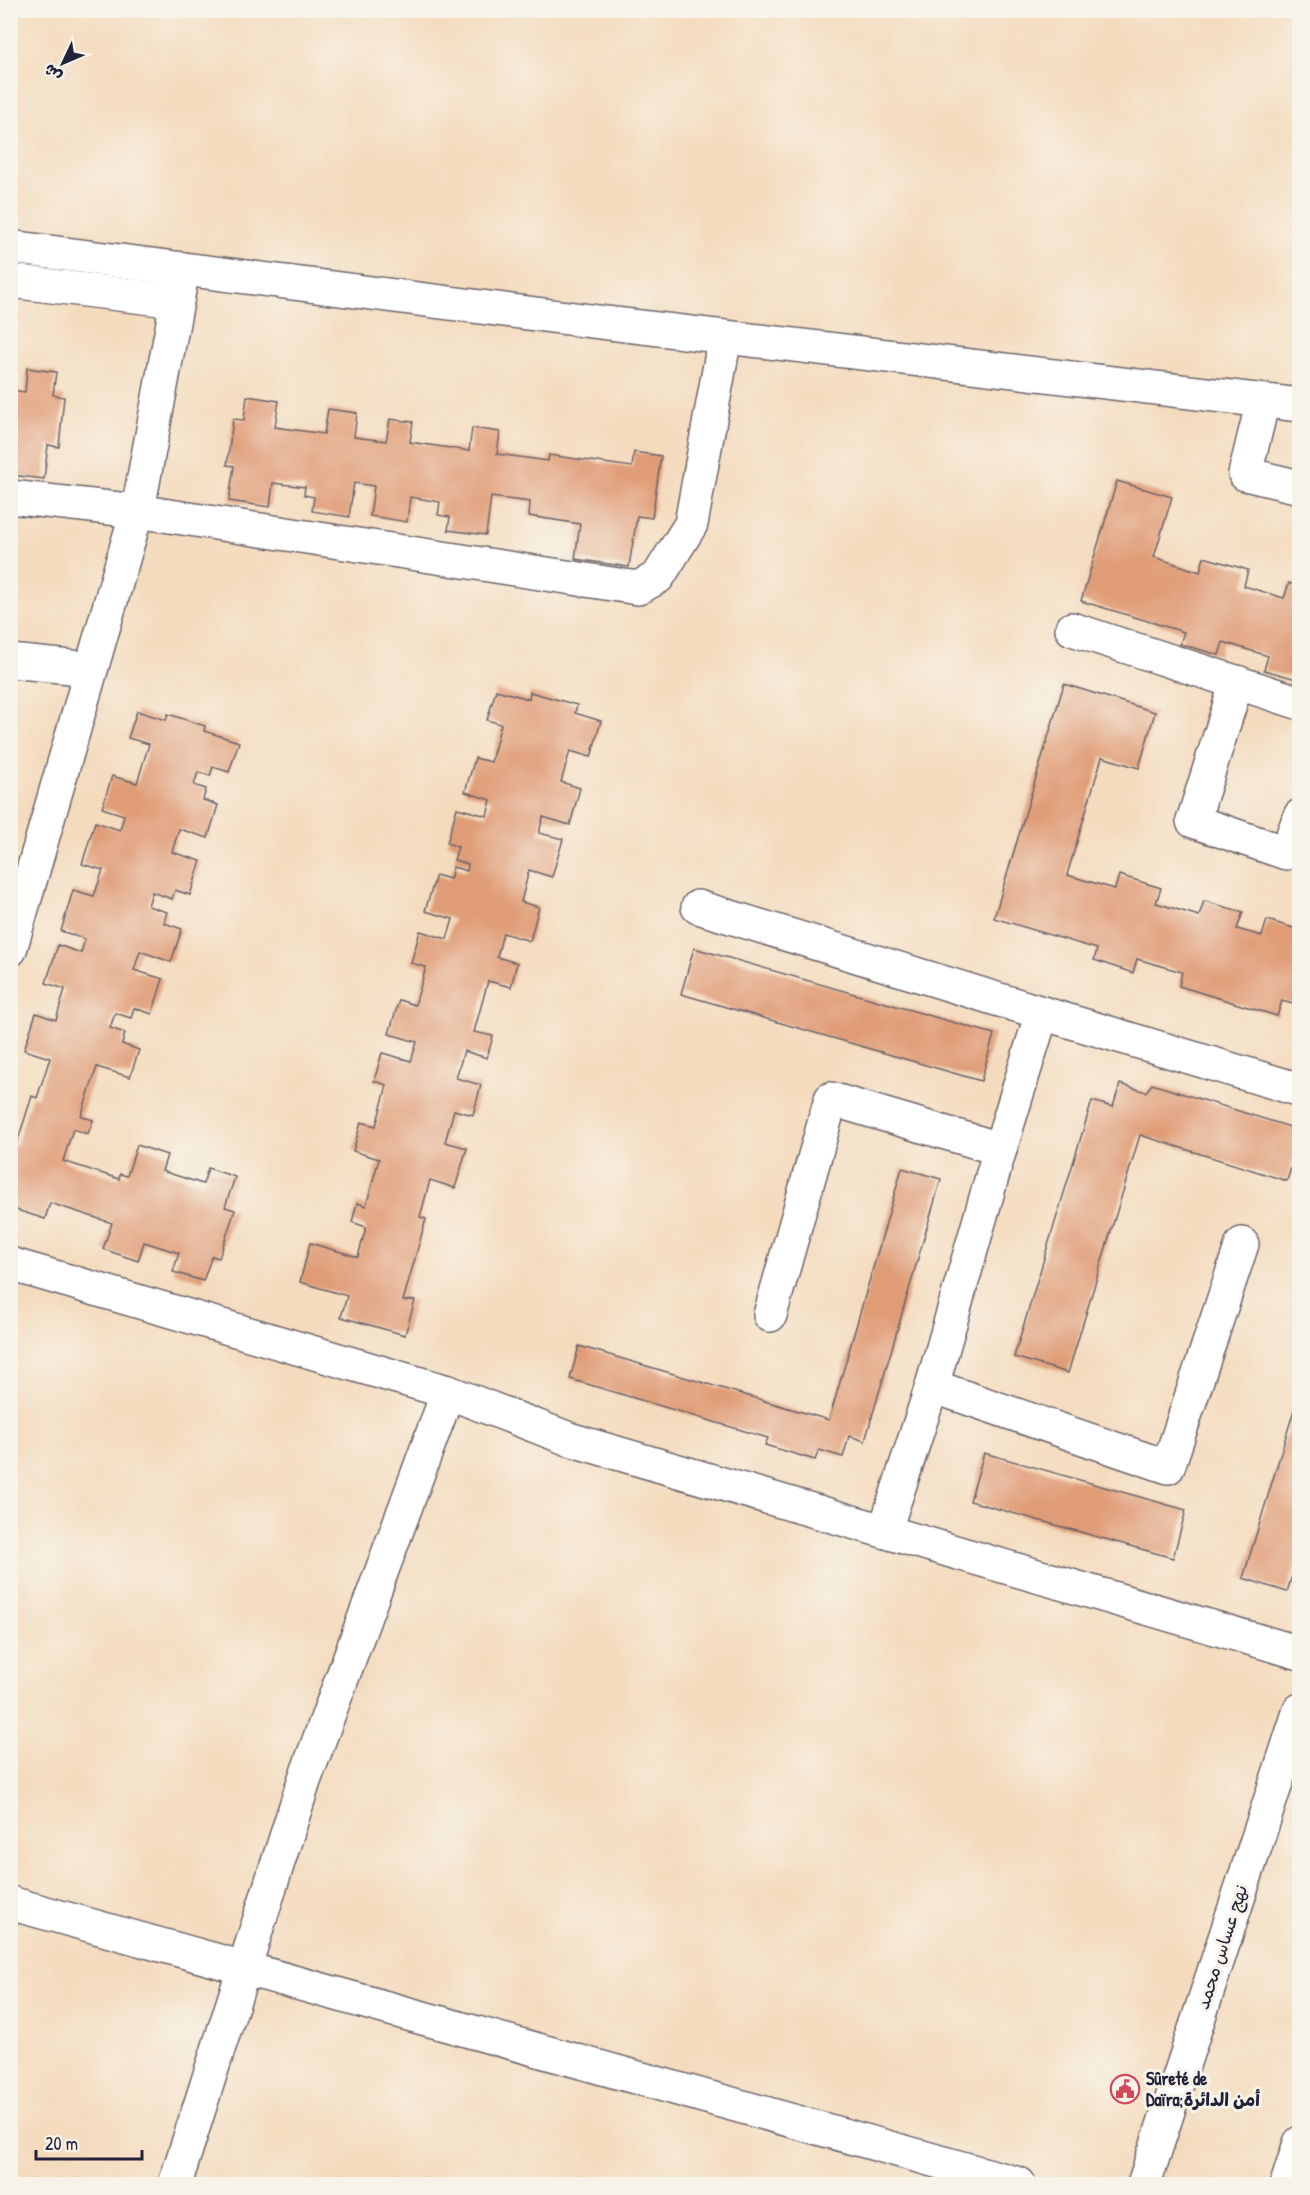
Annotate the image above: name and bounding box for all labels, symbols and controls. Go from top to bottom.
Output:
north arrow [33,33,93,93]
text: ش [38,59,66,87]
street label: نهج عساس محمد [1190,1881,1253,2012]
place label: Sûreté de Daïra;أمن الدائرة [1146,2066,1260,2112]
public building icon: Sûreté de Daïra;أمن الدائرة [1109,2073,1141,2105]
scale bar [36,2123,142,2161]
text: 20 m [45,2131,78,2156]

